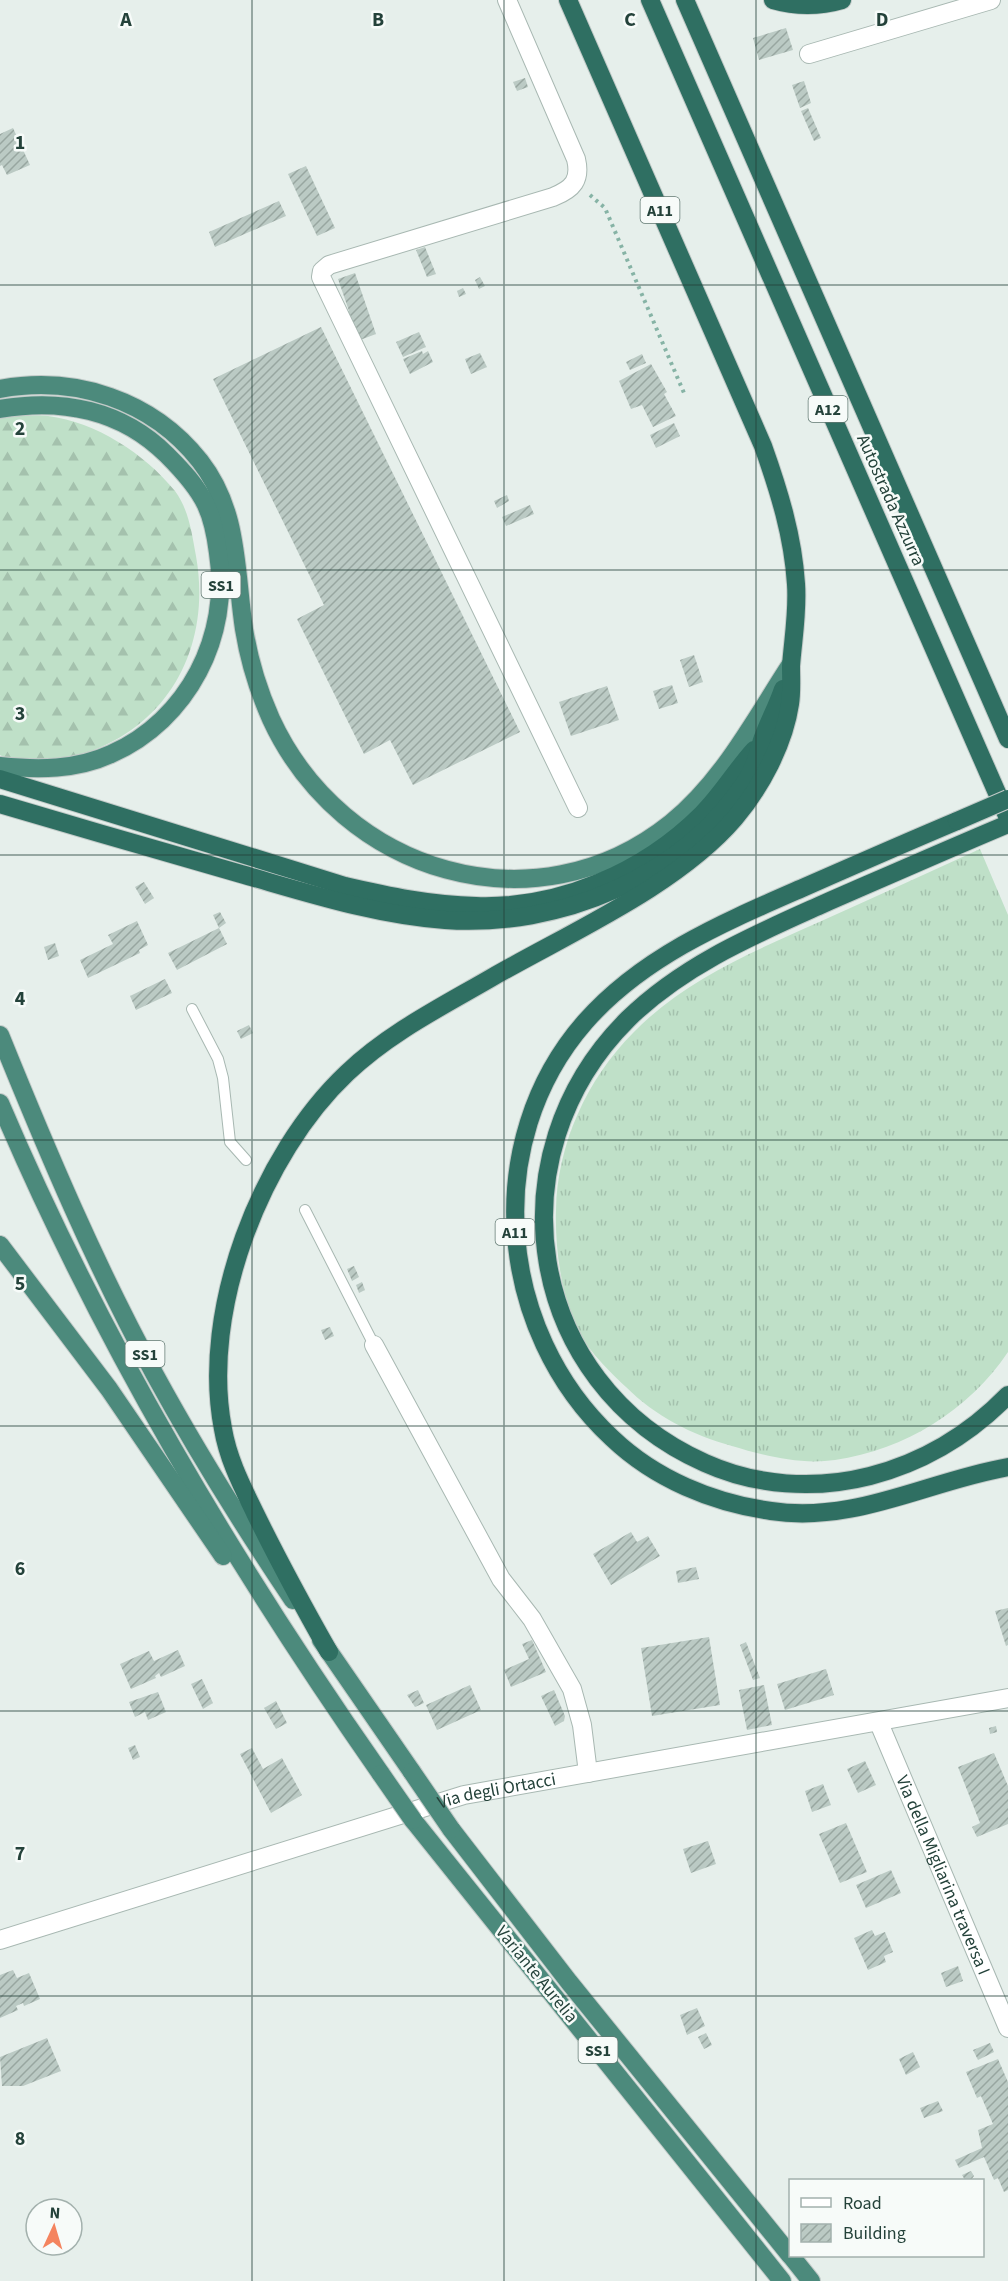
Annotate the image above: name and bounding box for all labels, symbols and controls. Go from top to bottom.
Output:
text: A [119,6,132,34]
text: B [372,6,384,34]
text: C [624,6,636,34]
text: D [876,6,888,34]
text: 1 [15,129,25,157]
road number: A11 [640,197,680,223]
road number: A12 [808,396,848,422]
text: 2 [15,415,25,443]
street label: Autostrada Azzurra [850,430,931,570]
road number: SS1 [202,572,240,598]
text: 3 [15,700,25,728]
text: 4 [15,985,26,1013]
road number: A11 [496,1219,534,1245]
text: 5 [15,1270,25,1298]
road number: SS1 [126,1341,164,1367]
text: 6 [15,1555,25,1583]
street label: Via degli Ortacci [434,1767,558,1816]
street label: Via della Migliarina traversa I [890,1771,996,1979]
text: 7 [15,1840,25,1868]
street label: Variante Aurelia [490,1920,584,2028]
road number: SS1 [578,2037,618,2063]
text: 8 [15,2125,25,2153]
legend [789,2179,984,2257]
text: Road [843,2191,882,2216]
north arrow [24,2197,84,2257]
text: N [49,2202,61,2224]
text: Building [843,2221,906,2246]

